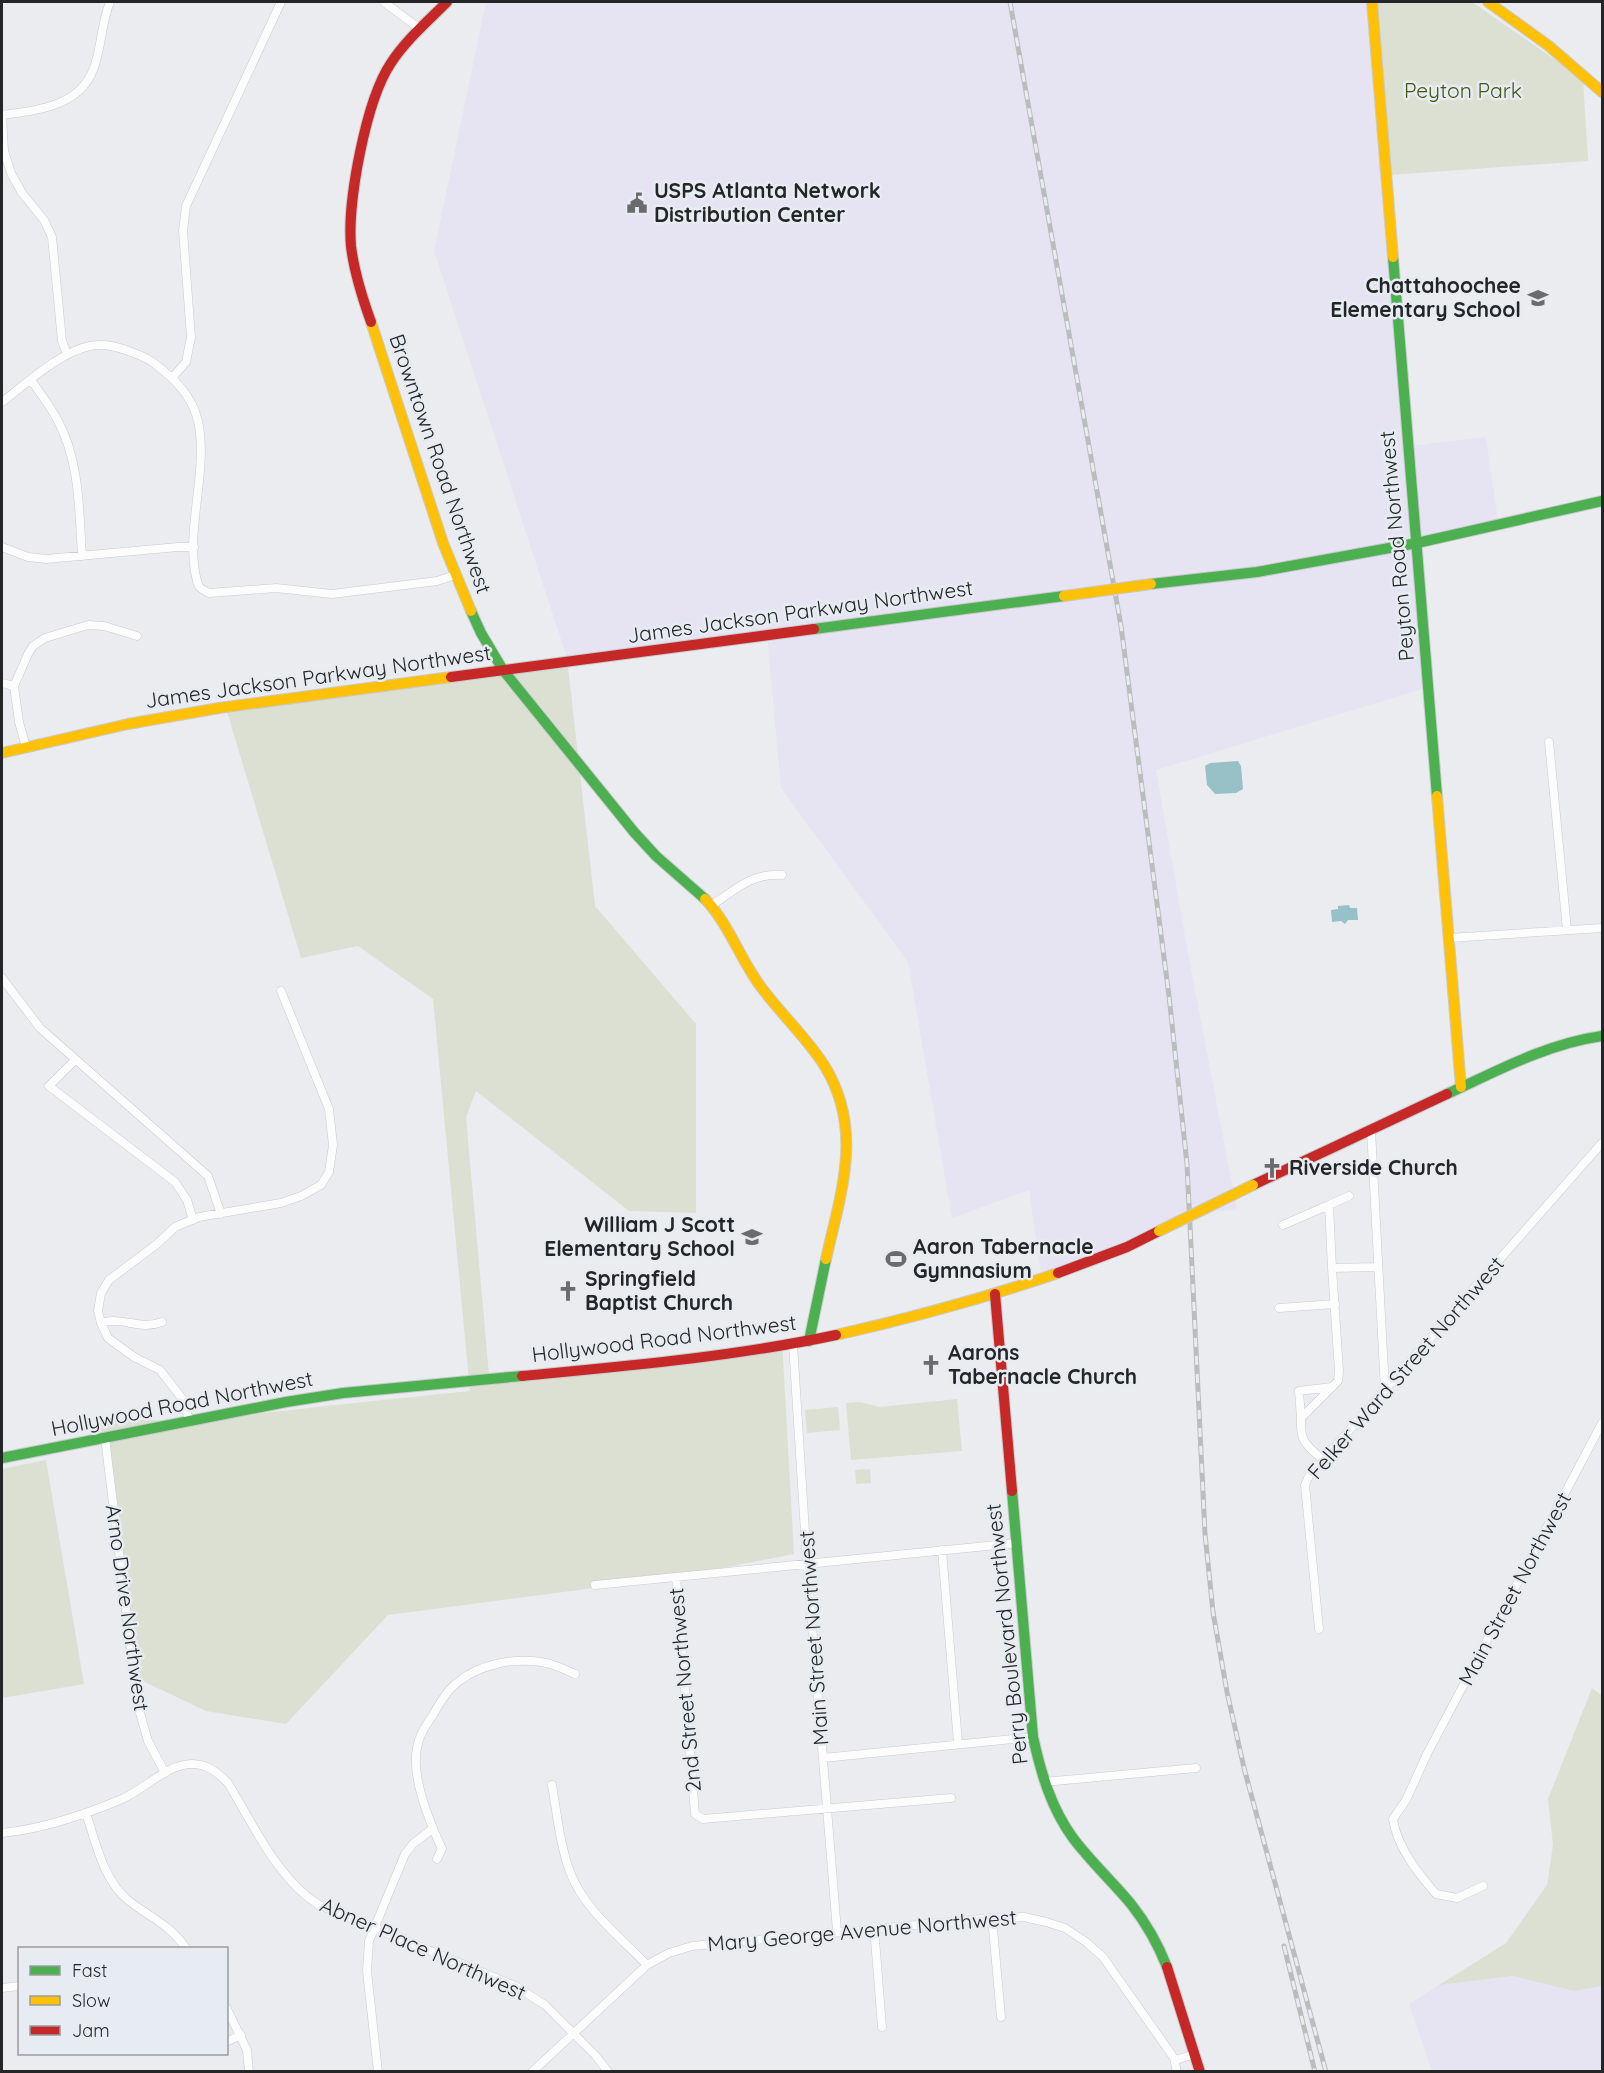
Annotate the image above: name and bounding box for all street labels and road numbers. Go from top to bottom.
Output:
street label: Browntown Road Northwest [384,330,498,597]
street label: Peyton Road Northwest [1373,430,1419,662]
street label: James Jackson Parkway Northwest [625,574,974,648]
street label: James Jackson Parkway Northwest [143,639,492,713]
street label: Felker Ward Street Northwest [1301,1251,1509,1484]
street label: Hollywood Road Northwest [530,1309,798,1367]
street label: Hollywood Road Northwest [49,1365,315,1441]
street label: Main Street Northwest [1452,1487,1576,1690]
street label: Perry Boulevard Northwest [979,1502,1033,1766]
street label: Arno Drive Northwest [101,1503,155,1713]
street label: Main Street Northwest [793,1530,833,1746]
street label: 2nd Street Northwest [662,1587,706,1793]
street label: Abner Place Northwest [317,1891,530,2005]
street label: Mary George Avenue Northwest [706,1904,1018,1956]

